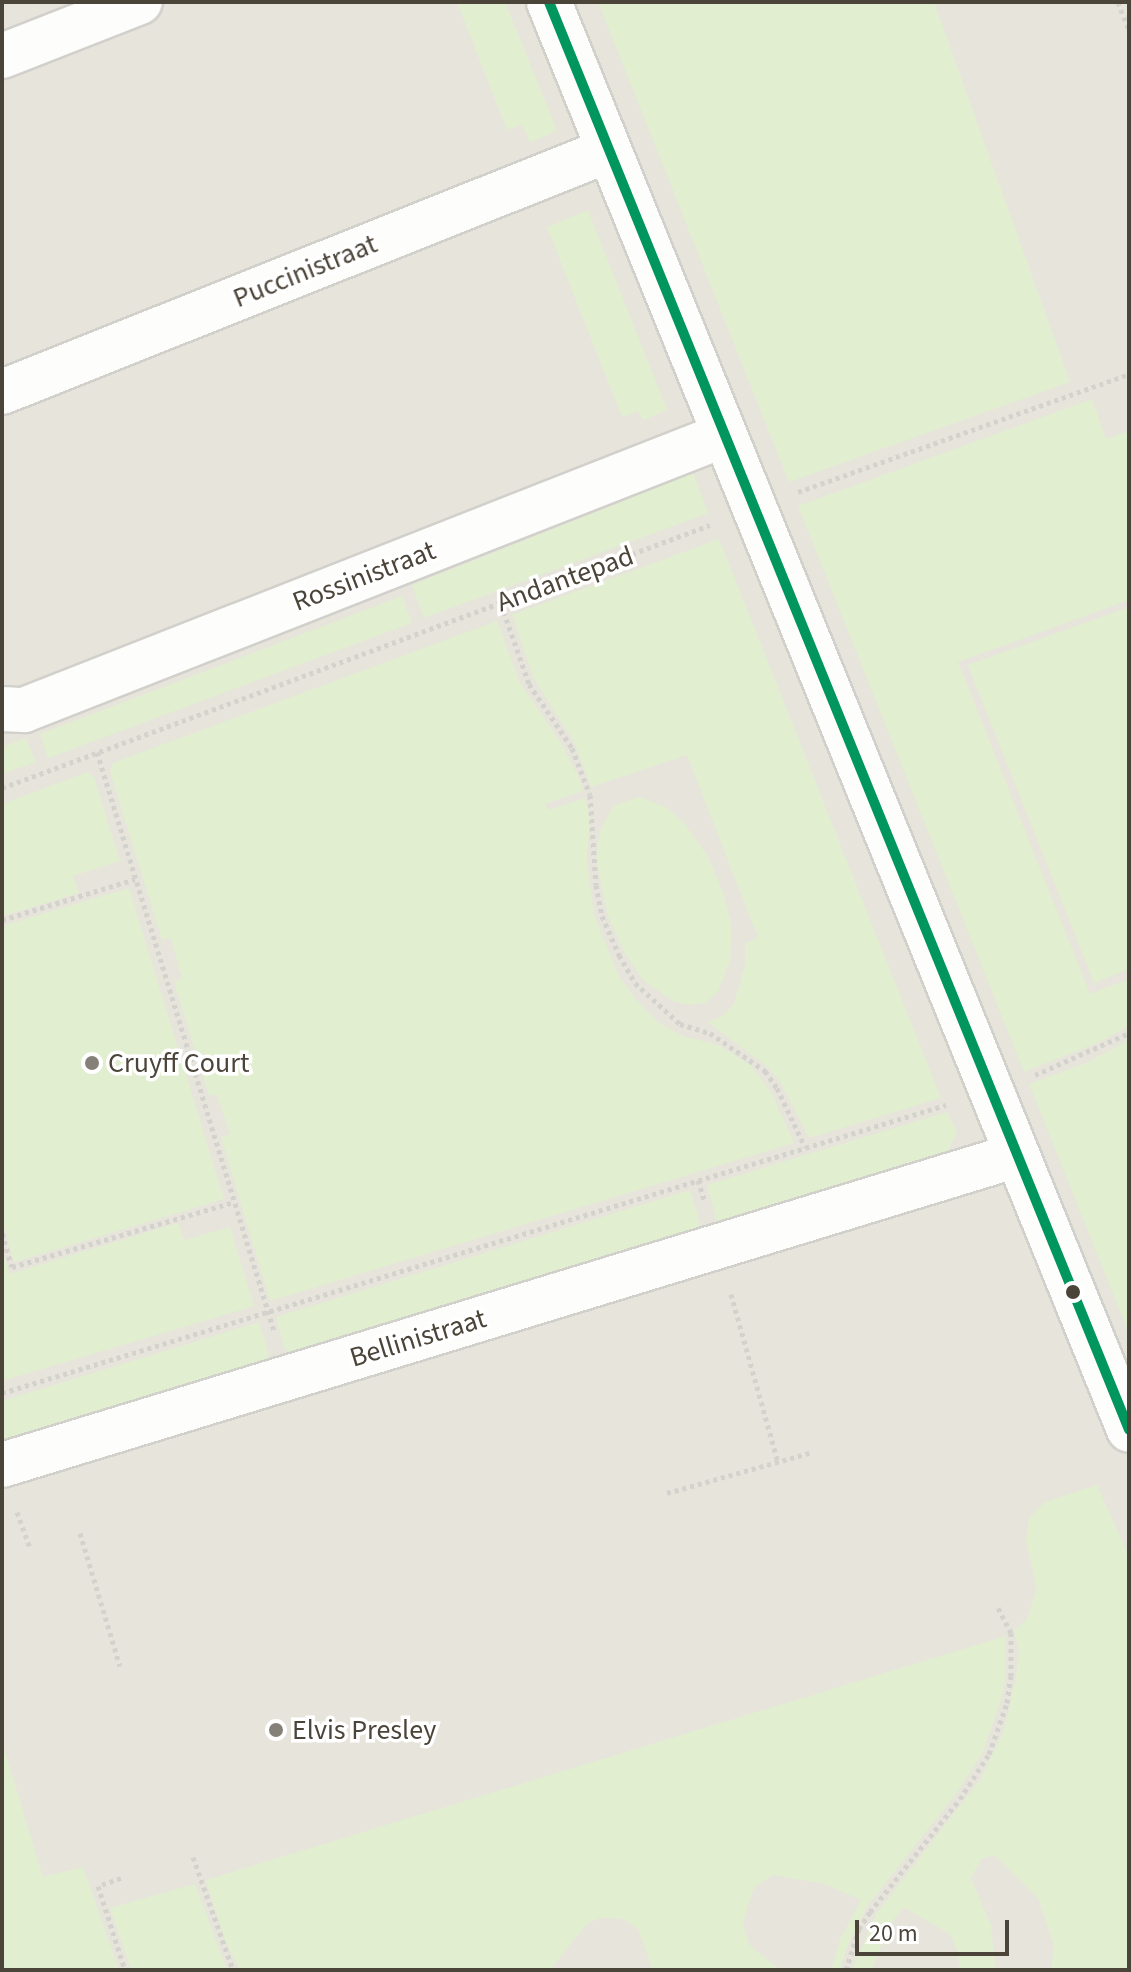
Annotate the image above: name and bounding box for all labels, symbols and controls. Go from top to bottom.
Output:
street label: Puccinistraat [228,227,382,315]
street label: Rossinistraat [288,533,440,619]
street label: Andantepad [492,539,638,619]
place label: Cruyff Court [108,1046,249,1080]
marker: Cruyff Court [83,1054,101,1072]
unlabelled marker [1065,1284,1081,1300]
street label: Bellinistraat [346,1301,490,1375]
place label: Elvis Presley [292,1713,436,1747]
marker: Elvis Presley [267,1721,285,1739]
scale bar [859,1904,1013,1954]
text: 20 m [869,1916,918,1951]

